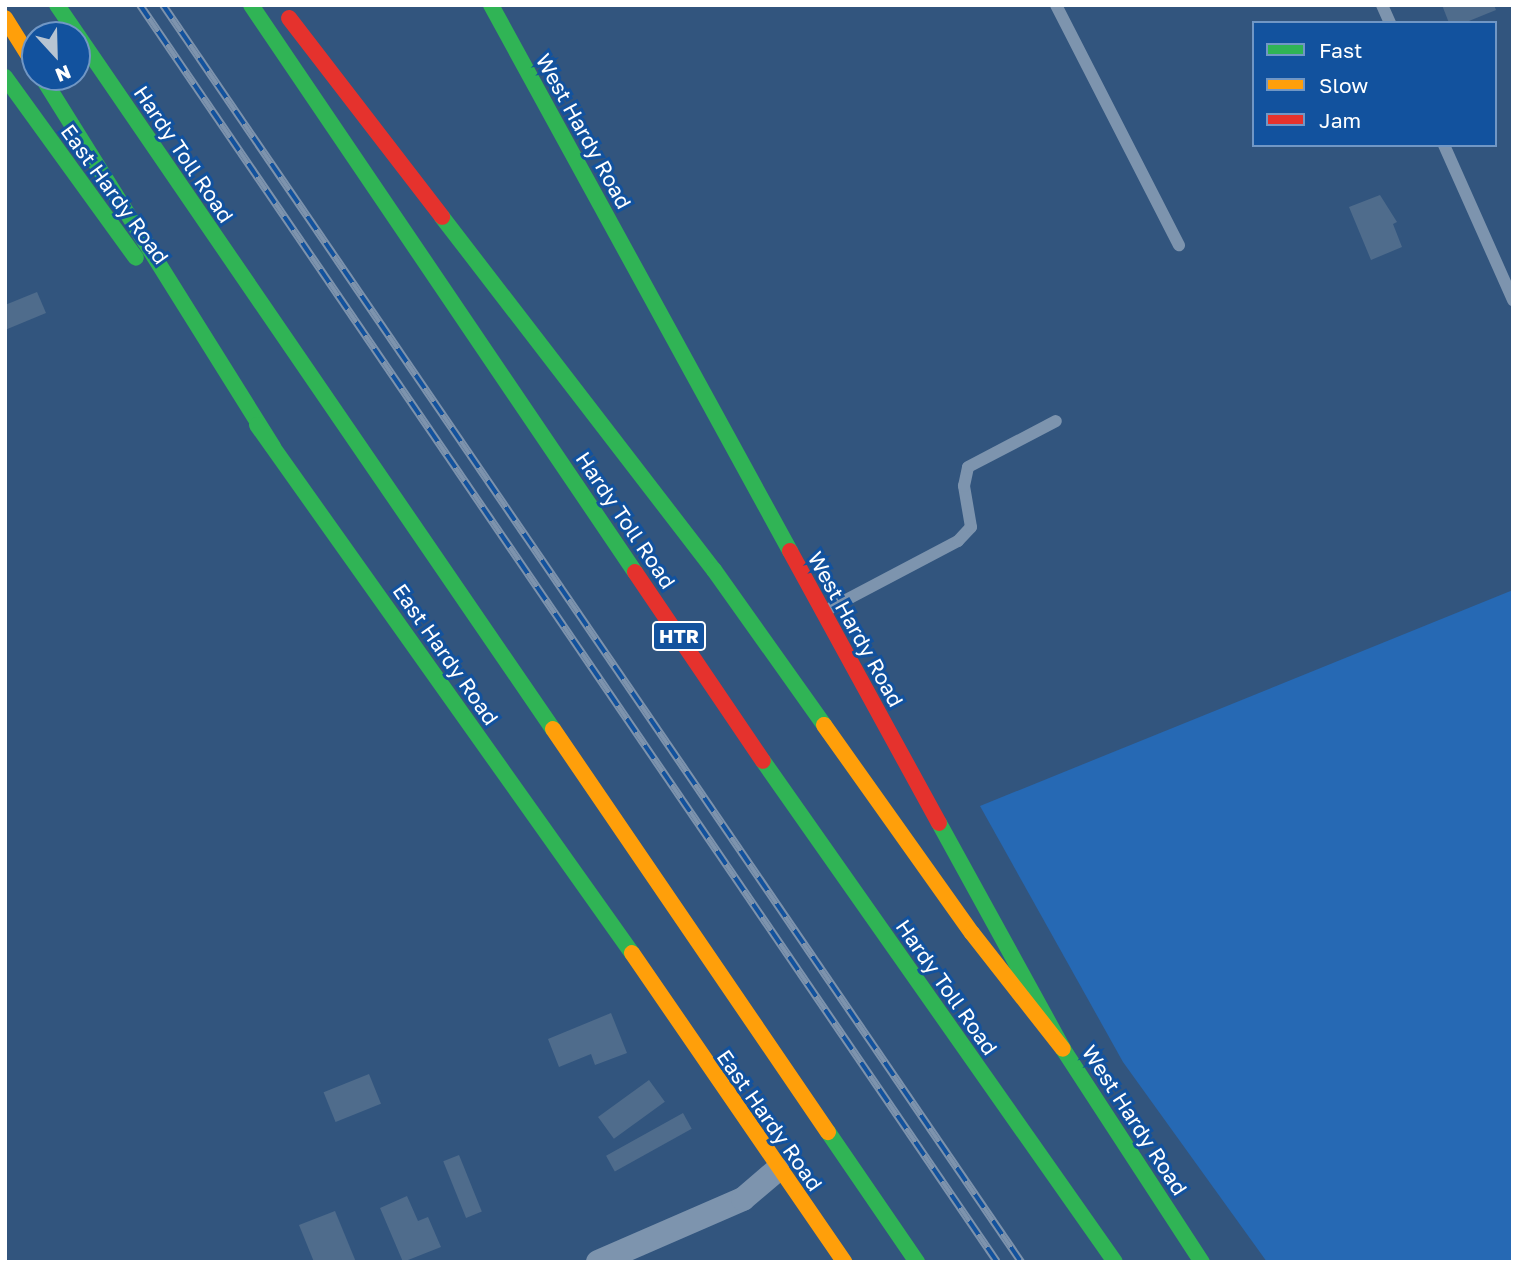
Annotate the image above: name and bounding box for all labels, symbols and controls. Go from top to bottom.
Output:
north arrow [21,21,91,91]
legend [1252,21,1497,147]
text: Fast [1319,37,1362,63]
street label: West Hardy Road [531,49,637,213]
text: N [52,61,74,87]
text: Slow [1319,72,1368,98]
street label: Hardy Toll Road [129,81,239,227]
text: Jam [1319,107,1361,133]
street label: East Hardy Road [56,119,174,269]
street label: Hardy Toll Road [571,447,681,593]
street label: West Hardy Road [803,547,909,711]
street label: East Hardy Road [388,579,504,729]
road number: HTR [651,621,707,652]
street label: Hardy Toll Road [891,914,1003,1060]
street label: West Hardy Road [1077,1040,1193,1200]
street label: East Hardy Road [712,1045,828,1195]

